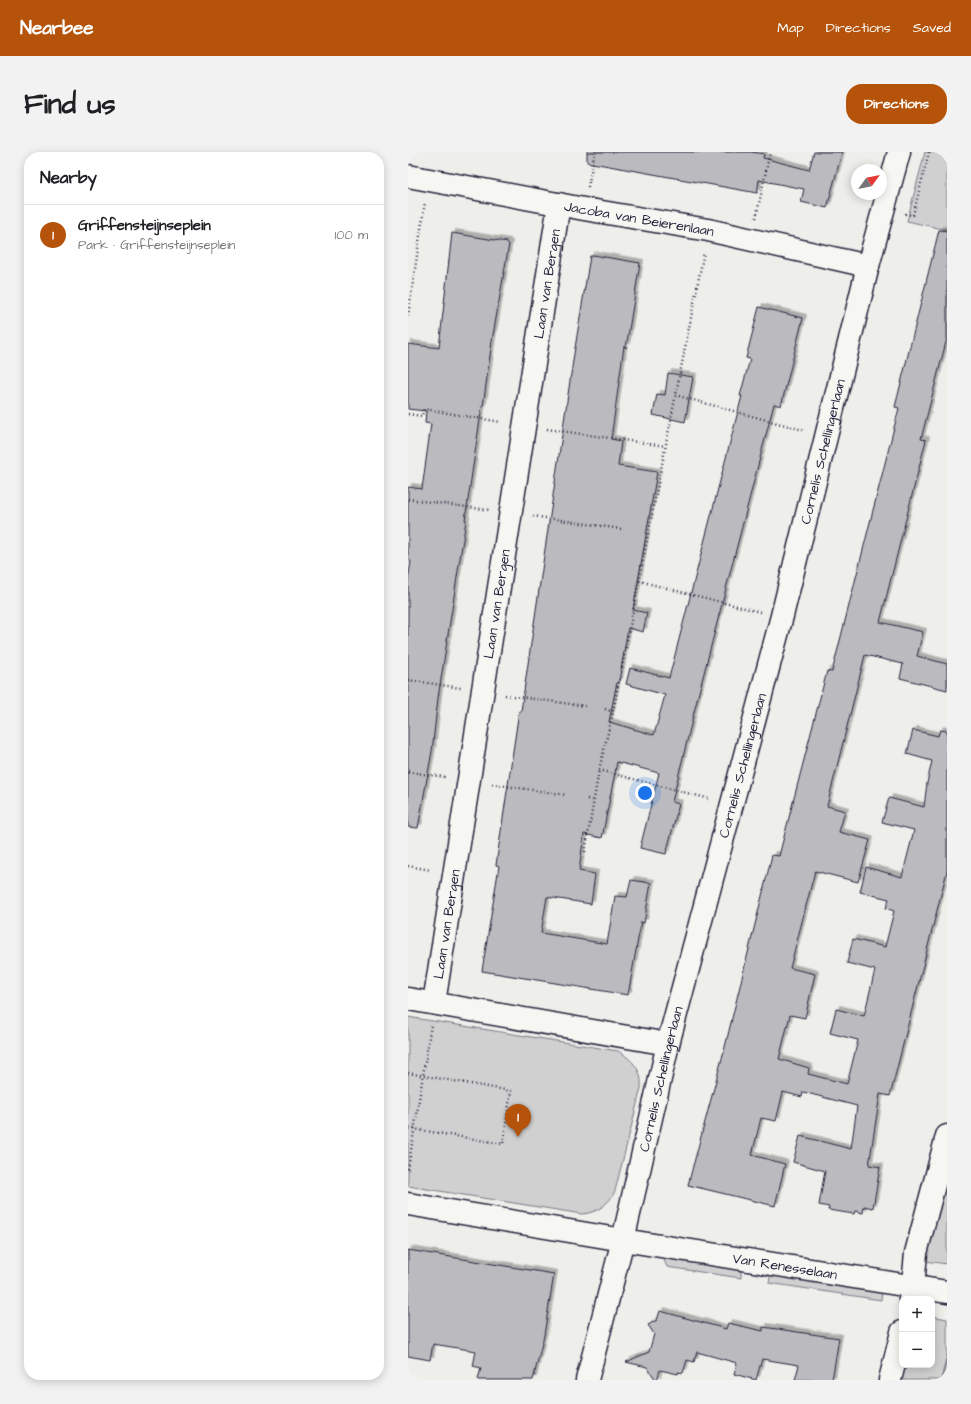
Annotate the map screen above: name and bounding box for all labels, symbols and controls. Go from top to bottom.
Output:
text: Nearbee [20,15,94,42]
text: Map [777,18,804,38]
text: Directions [826,18,891,38]
text: Saved [913,18,951,38]
button: Directions [846,84,947,124]
text: Find us [24,85,115,124]
north arrow [851,164,887,200]
text: Nearby [40,166,97,190]
street label: Jacoba van Beierenlaan [562,196,716,242]
text: Griffensteijnseplein [78,215,211,236]
text: 1 [52,226,54,244]
text: 100 m [335,226,368,244]
street label: Laan van Bergen [529,228,566,340]
text: Park · Griffensteijnseplein [78,236,235,254]
street label: Cornelis Schellingerlaan [796,377,851,526]
street label: Laan van Bergen [479,548,516,660]
street label: Cornelis Schellingerlaan [714,691,772,840]
your location [635,783,655,803]
street label: Laan van Bergen [429,868,466,980]
street label: Cornelis Schellingerlaan [635,1004,689,1154]
pin: 1 [505,1104,531,1137]
street label: Van Renesselaan [731,1249,839,1285]
map controls [899,1296,935,1368]
button: + [899,1296,935,1332]
button: − [899,1332,935,1368]

